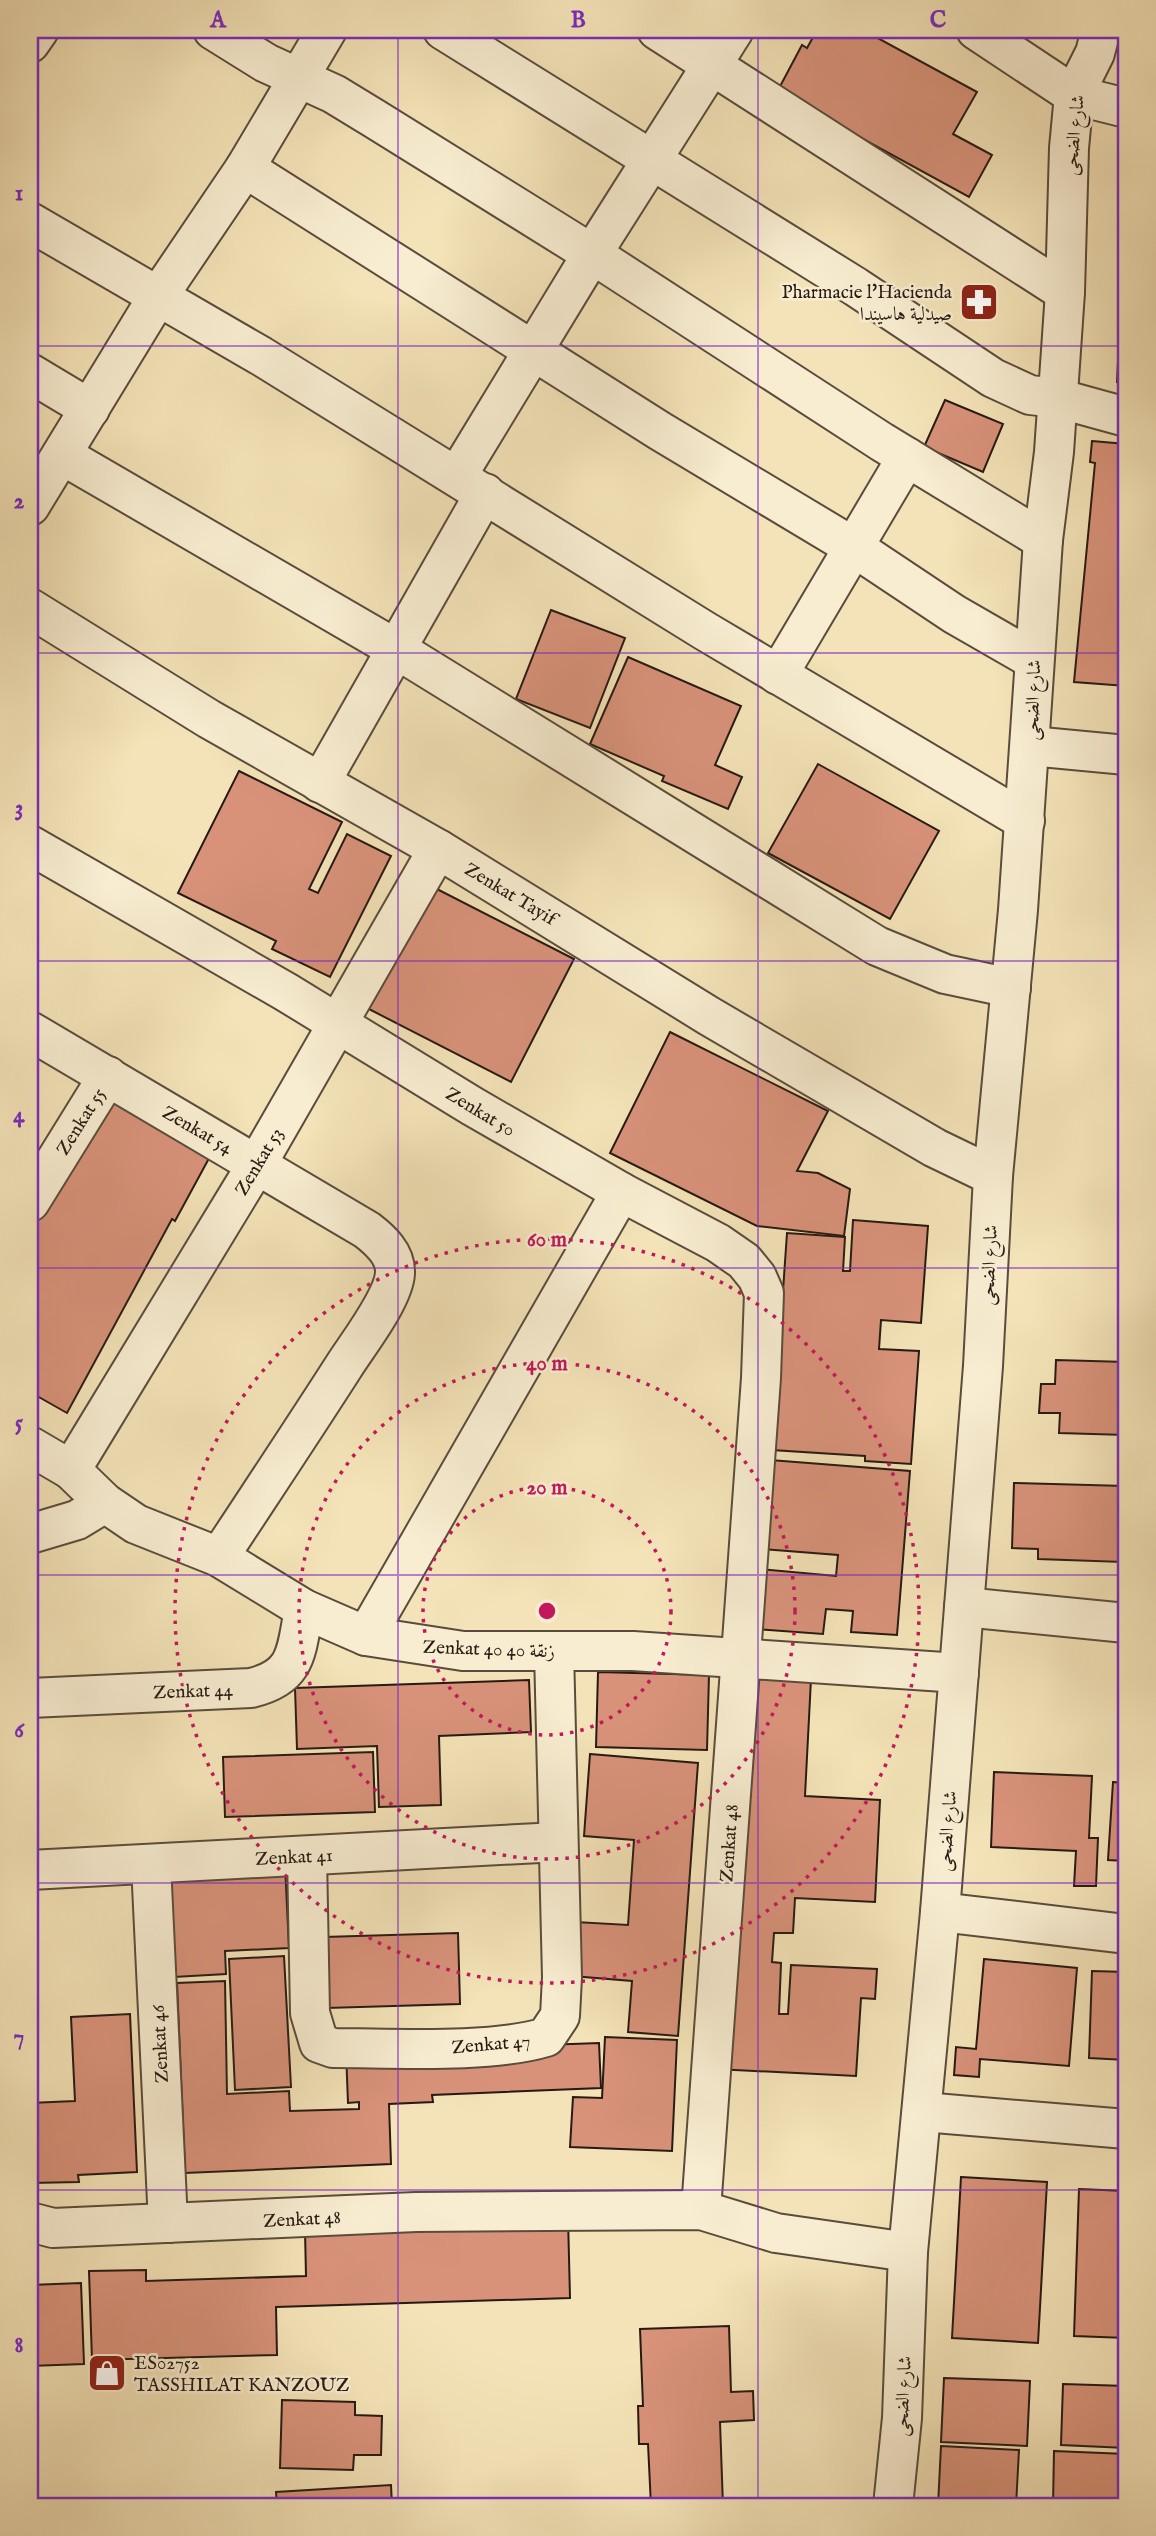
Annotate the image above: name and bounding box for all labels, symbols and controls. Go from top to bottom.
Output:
text: A [209,6,227,35]
text: B [570,6,586,35]
text: C [930,6,947,35]
street label: شارع الضحى [1059,94,1093,177]
text: 1 [15,179,23,208]
place label: Pharmacie l'Hacienda صيدلية هاسيندا [782,281,953,327]
pharmacy icon: Pharmacie l'Hacienda صيدلية هاسيندا [958,281,1000,323]
text: 2 [14,487,25,516]
street label: شارع الضحى [1021,659,1049,741]
text: 3 [15,794,23,823]
street label: Zenkat Tayif [460,858,563,933]
street label: Zenkat 50 [441,1083,519,1143]
street label: Zenkat 55 [52,1084,112,1160]
text: 4 [13,1101,25,1130]
street label: Zenkat 54 [158,1101,237,1161]
street label: Zenkat 53 [230,1124,289,1200]
street label: شارع الضحى [976,1224,1006,1306]
text: 60 m [527,1227,568,1254]
text: 40 m [526,1351,568,1378]
text: 5 [15,1409,24,1438]
text: 20 m [527,1475,568,1502]
centre of rings [535,1599,559,1623]
street label: Zenkat 40 زنقة 40 [422,1636,556,1664]
street label: Zenkat 44 [153,1679,234,1705]
text: 6 [14,1716,25,1745]
street label: شارع الضحى [933,1790,965,1873]
street label: Zenkat 48 [715,1803,745,1883]
street label: Zenkat 41 [255,1844,333,1872]
street label: Zenkat 46 [147,2003,175,2084]
text: 7 [14,2023,24,2052]
street label: Zenkat 47 [451,2030,531,2060]
street label: Zenkat 48 [263,2206,342,2234]
text: 8 [14,2331,24,2360]
shop icon: ES02752 TASSHILAT KANZOUZ [86,2352,128,2394]
place label: ES02752 TASSHILAT KANZOUZ [134,2352,349,2398]
street label: شارع الضحى [890,2355,920,2437]

